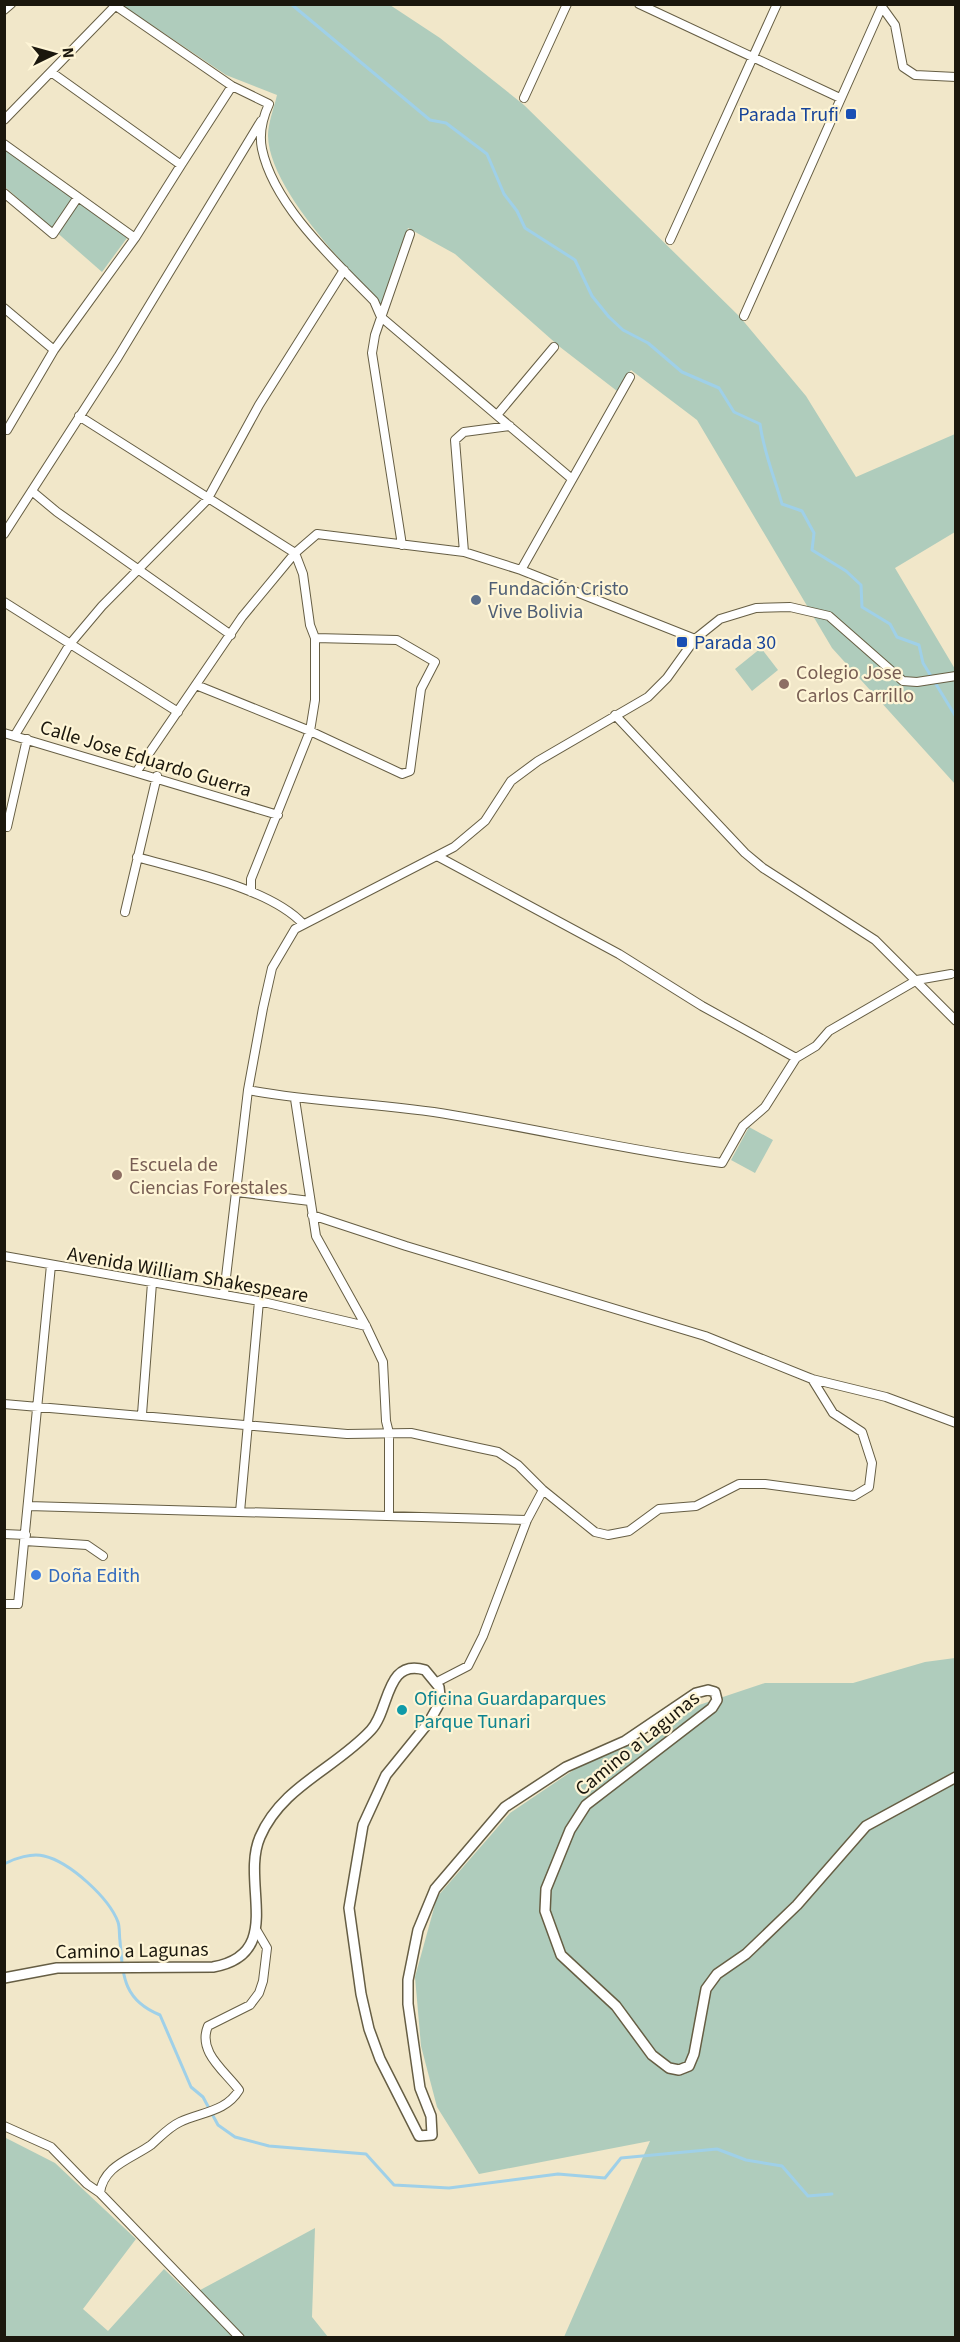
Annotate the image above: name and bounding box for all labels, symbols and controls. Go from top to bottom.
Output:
north arrow [24,24,84,84]
text: N [57,47,79,59]
place label: Parada Trufi [738,101,839,129]
marker: Parada Trufi [844,107,858,121]
place label: Fundación Cristo Vive Bolivia [488,575,629,626]
marker: Fundación Cristo Vive Bolivia [469,593,483,607]
place label: Parada 30 [694,629,776,657]
marker: Parada 30 [675,635,689,649]
place label: Colegio Jose Carlos Carrillo [796,659,914,710]
marker: Colegio Jose Carlos Carrillo [777,677,791,691]
street label: Calle Jose Eduardo Guerra [36,713,255,805]
place label: Escuela de Ciencias Forestales [129,1151,288,1202]
marker: Escuela de Ciencias Forestales [110,1168,124,1182]
street label: Avenida William Shakespeare [65,1240,311,1310]
place label: Doña Edith [48,1562,140,1590]
marker: Doña Edith [29,1568,43,1582]
place label: Oficina Guardaparques Parque Tunari [414,1685,606,1736]
street label: Camino a Lagunas [569,1685,706,1803]
marker: Oficina Guardaparques Parque Tunari [395,1703,409,1717]
street label: Camino a Lagunas [55,1936,209,1966]

